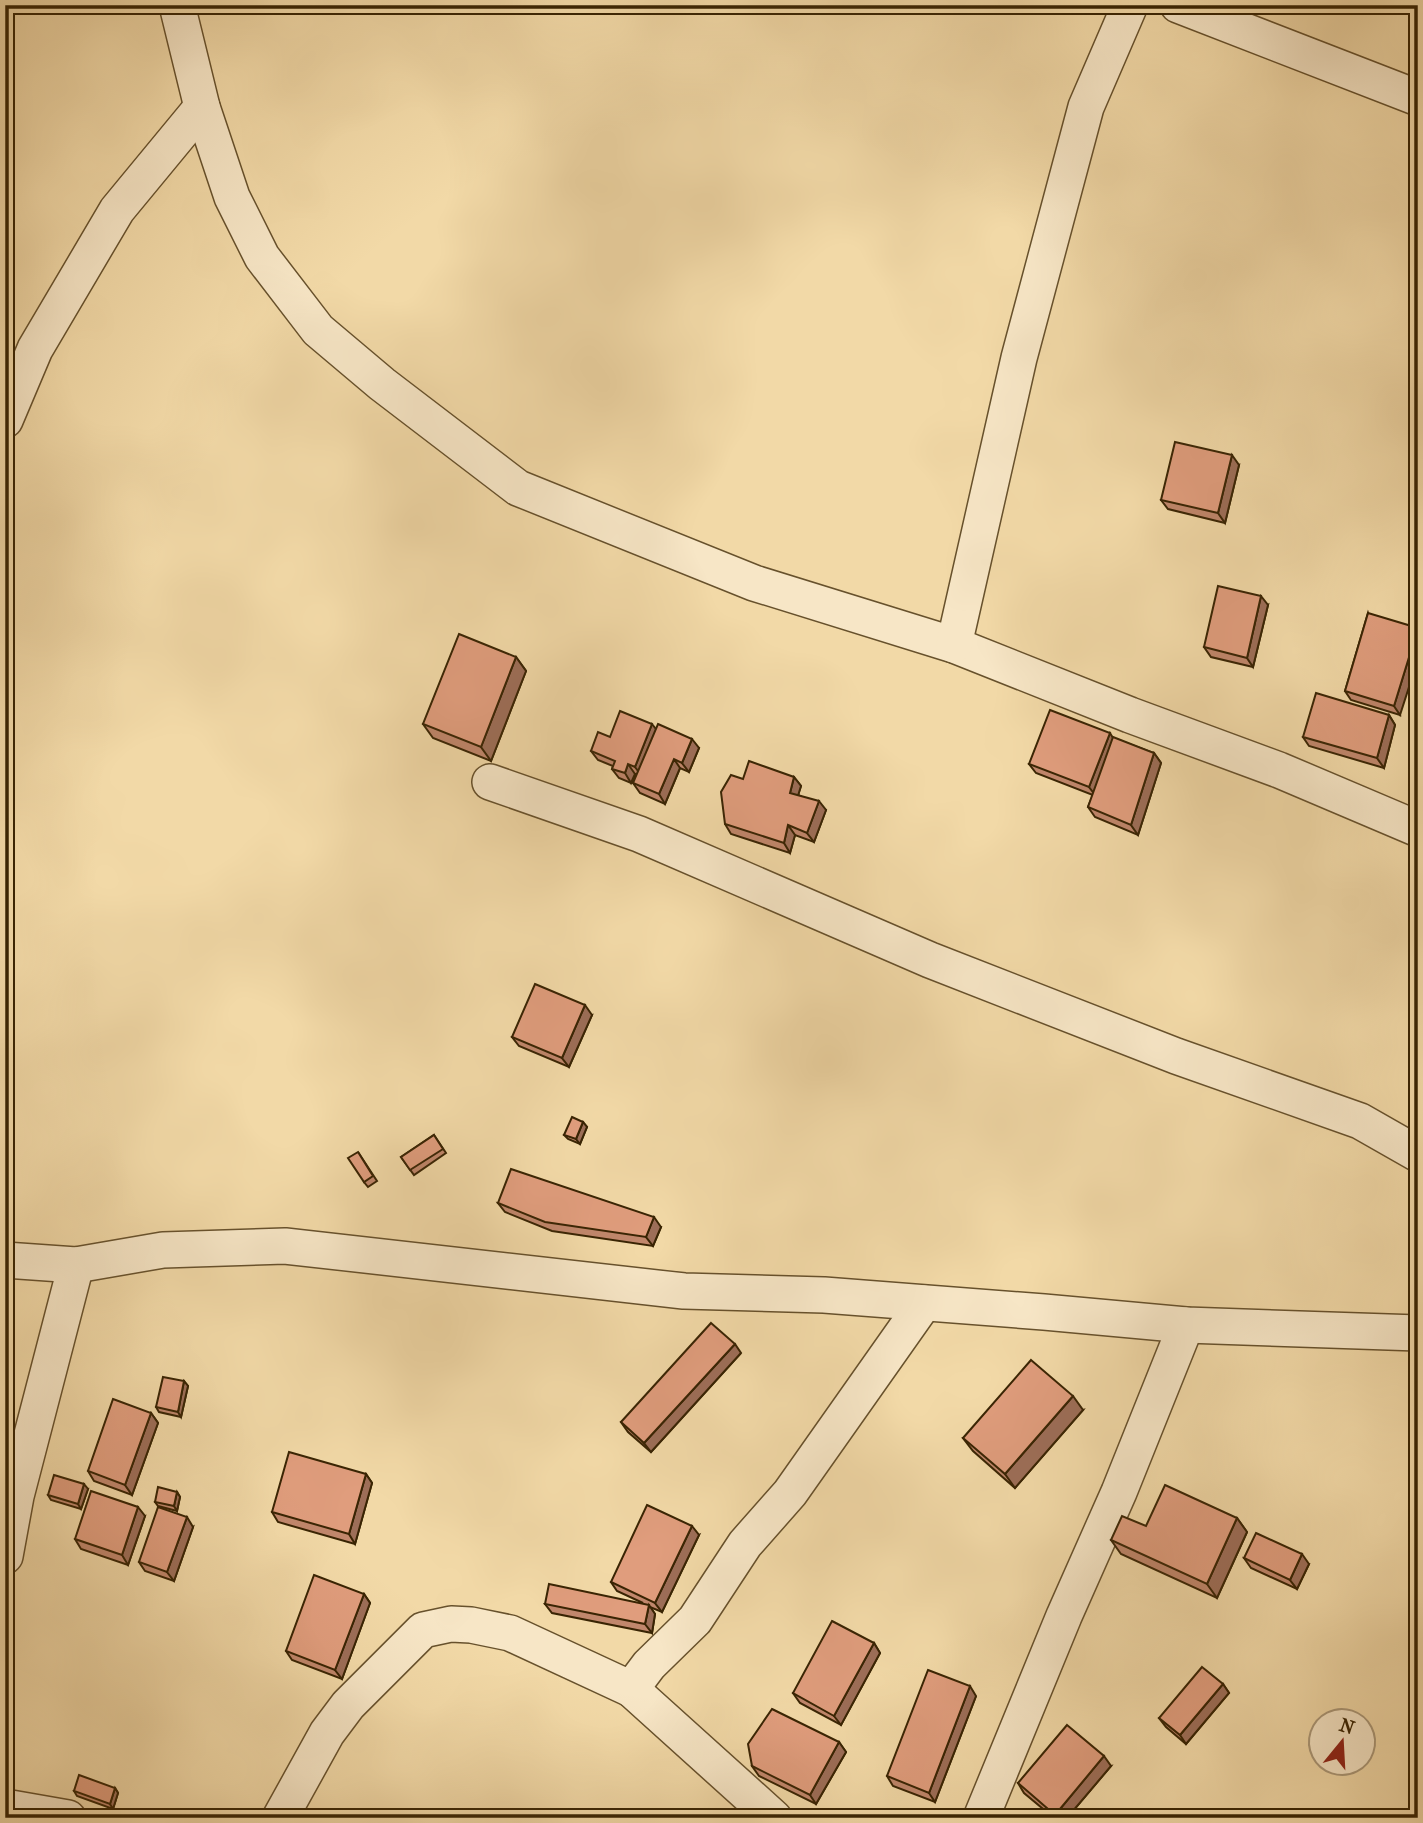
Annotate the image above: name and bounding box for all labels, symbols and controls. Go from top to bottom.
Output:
north arrow [1308,1708,1378,1778]
text: N [1337,1714,1358,1740]

